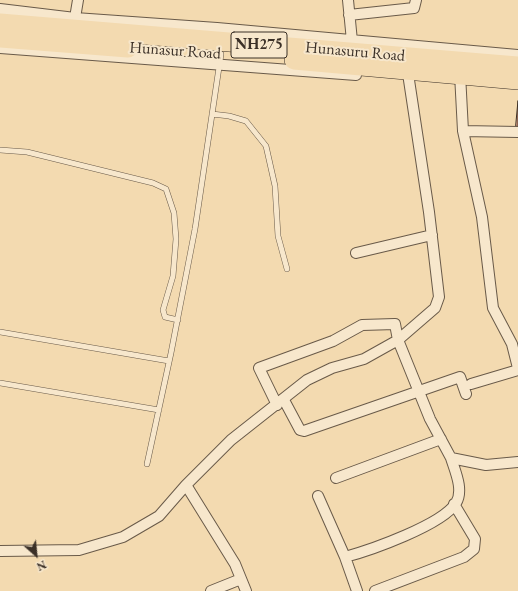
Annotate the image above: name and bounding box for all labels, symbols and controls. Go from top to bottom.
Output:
road number: NH275 [231,32,287,58]
street label: Hunasur Road [129,38,221,64]
street label: Hunasuru Road [304,38,406,66]
north arrow [16,535,56,575]
text: N [34,557,49,574]

